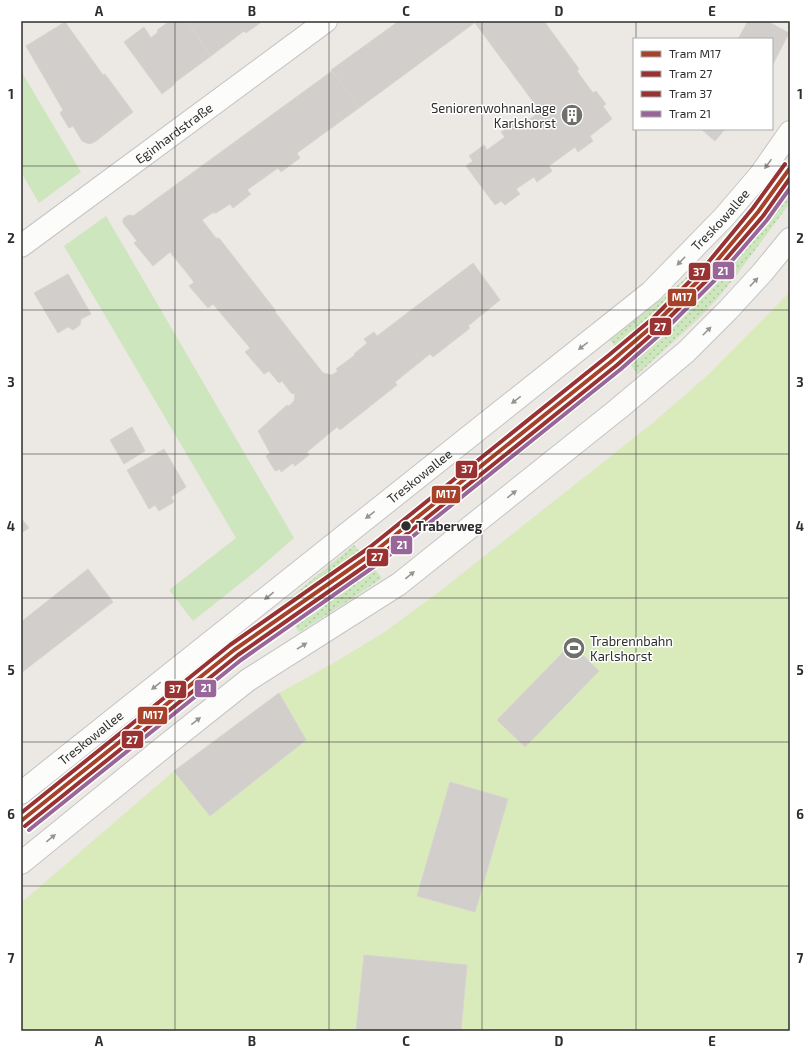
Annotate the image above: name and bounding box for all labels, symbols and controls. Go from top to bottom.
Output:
text: A [95,3,104,19]
text: B [248,3,256,19]
text: C [402,3,410,19]
text: D [555,3,564,19]
text: E [708,3,716,19]
legend [633,38,773,130]
text: Tram M17 [669,46,721,60]
text: Tram 27 [669,66,712,80]
text: 1 [8,86,14,102]
text: Tram 37 [669,86,712,100]
text: 1 [797,86,803,102]
street label: Eginhardstraße [132,99,216,167]
place label: Seniorenwohnanlage Karlshorst [431,100,556,131]
building icon: Seniorenwohnanlage Karlshorst [559,102,585,128]
text: Tram 21 [669,106,711,120]
one-way arrow [764,159,772,169]
street label: Treskowallee [688,186,753,254]
text: 2 [7,230,15,246]
text: 2 [796,230,804,246]
one-way arrow [676,256,686,266]
line badge: 21 [712,261,735,280]
line badge: 37 [688,262,711,281]
text: 21 [717,264,729,277]
text: 37 [693,265,705,278]
one-way arrow [750,276,759,287]
line badge: M17 [667,288,697,307]
text: M17 [672,290,693,303]
line badge: 27 [649,317,672,336]
text: 27 [654,320,666,333]
one-way arrow [702,326,712,336]
one-way arrow [578,342,589,351]
text: 3 [7,374,15,390]
text: 3 [796,374,804,390]
one-way arrow [510,395,521,404]
street label: Treskowallee [384,446,455,507]
line badge: 37 [455,460,478,479]
text: 37 [461,462,473,475]
line badge: M17 [431,485,461,504]
text: M17 [436,487,457,500]
one-way arrow [506,490,517,498]
one-way arrow [365,511,376,520]
text: 4 [7,518,15,534]
place label: Traberweg [416,518,483,534]
text: 4 [796,518,804,534]
marker: Traberweg [399,519,413,533]
line badge: 21 [390,535,413,555]
text: 21 [396,538,408,551]
line badge: 27 [366,548,389,567]
text: 27 [371,550,383,563]
one-way arrow [405,571,416,579]
one-way arrow [263,592,274,601]
place label: Trabrennbahn Karlshorst [590,633,673,664]
sports icon: Trabrennbahn Karlshorst [561,635,587,661]
one-way arrow [296,642,307,650]
text: 5 [7,662,15,678]
text: 5 [796,662,804,678]
line badge: 21 [194,679,217,698]
line badge: 37 [164,680,187,699]
one-way arrow [150,681,161,690]
text: 21 [200,681,212,694]
text: 37 [169,682,181,695]
line badge: M17 [137,706,168,725]
street label: Treskowallee [55,707,126,768]
text: M17 [143,708,164,721]
one-way arrow [190,717,201,726]
line badge: 27 [121,730,144,749]
text: 27 [126,733,138,746]
text: 6 [7,806,15,822]
text: 6 [796,806,804,822]
one-way arrow [46,834,57,843]
text: 7 [8,950,15,966]
text: 7 [797,950,804,966]
text: A [95,1033,104,1049]
text: B [248,1033,256,1049]
text: C [402,1033,410,1049]
text: D [555,1033,564,1049]
text: E [708,1033,716,1049]

